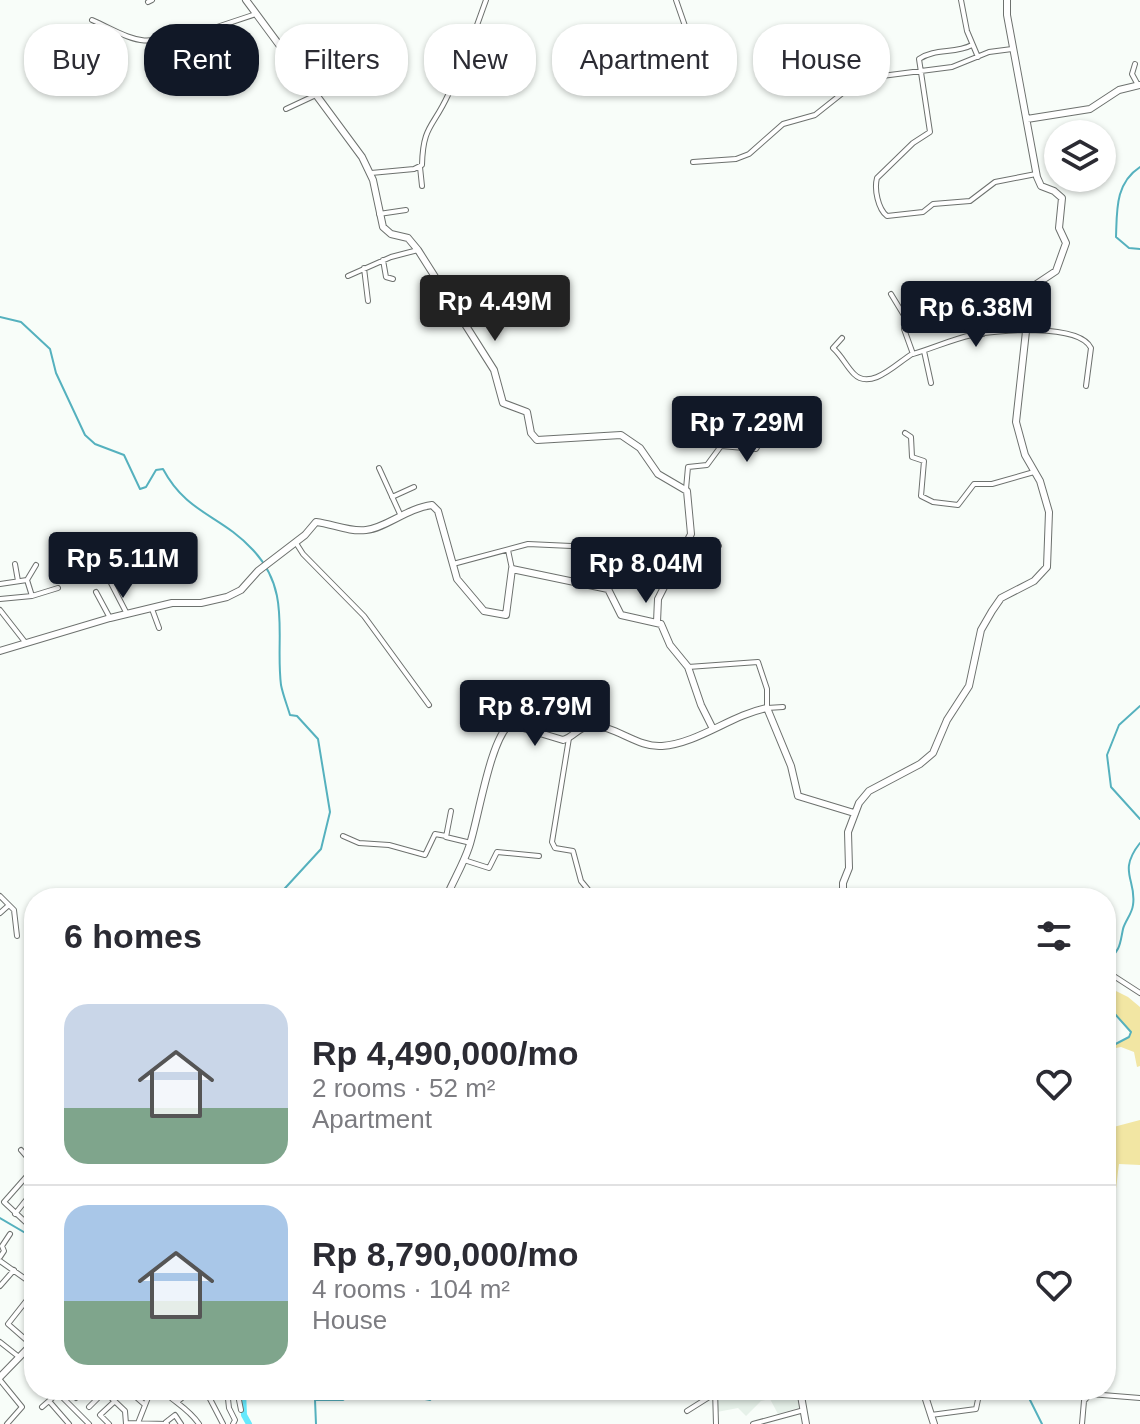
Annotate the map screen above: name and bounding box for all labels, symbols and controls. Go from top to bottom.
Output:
chip: Buy [24,24,128,96]
chip: Rent [144,24,259,96]
chip: Filters [275,24,408,96]
chip: New [424,24,536,96]
chip: Apartment [552,24,737,96]
chip: House [753,24,890,96]
map controls [1044,120,1116,192]
button: layers [1044,120,1116,192]
pin: Rp 4.49M [412,275,578,343]
pin: Rp 6.38M [893,281,1059,349]
text: Rp 4.49M [438,286,552,316]
text: Rp 6.38M [919,292,1033,322]
pin: Rp 7.29M [664,396,830,464]
text: Rp 7.29M [690,407,804,437]
pin: Rp 5.11M [40,532,206,600]
pin: Rp 8.04M [563,537,729,605]
text: Rp 5.11M [67,543,179,573]
text: Rp 8.04M [589,548,703,578]
pin: Rp 8.79M [452,680,618,748]
text: Rp 8.79M [478,691,592,721]
icon: filters [1032,914,1076,958]
text: 6 homes [64,917,202,955]
text: Rp 4,490,000/mo [312,1034,578,1072]
icon: home [128,1036,224,1132]
icon: heart [1032,1062,1076,1106]
text: 2 rooms · 52 m² [312,1073,496,1103]
text: Apartment [312,1104,432,1134]
text: Rp 8,790,000/mo [312,1235,578,1273]
icon: home [128,1237,224,1333]
icon: heart [1032,1263,1076,1307]
text: 4 rooms · 104 m² [312,1274,510,1304]
text: House [312,1305,387,1335]

